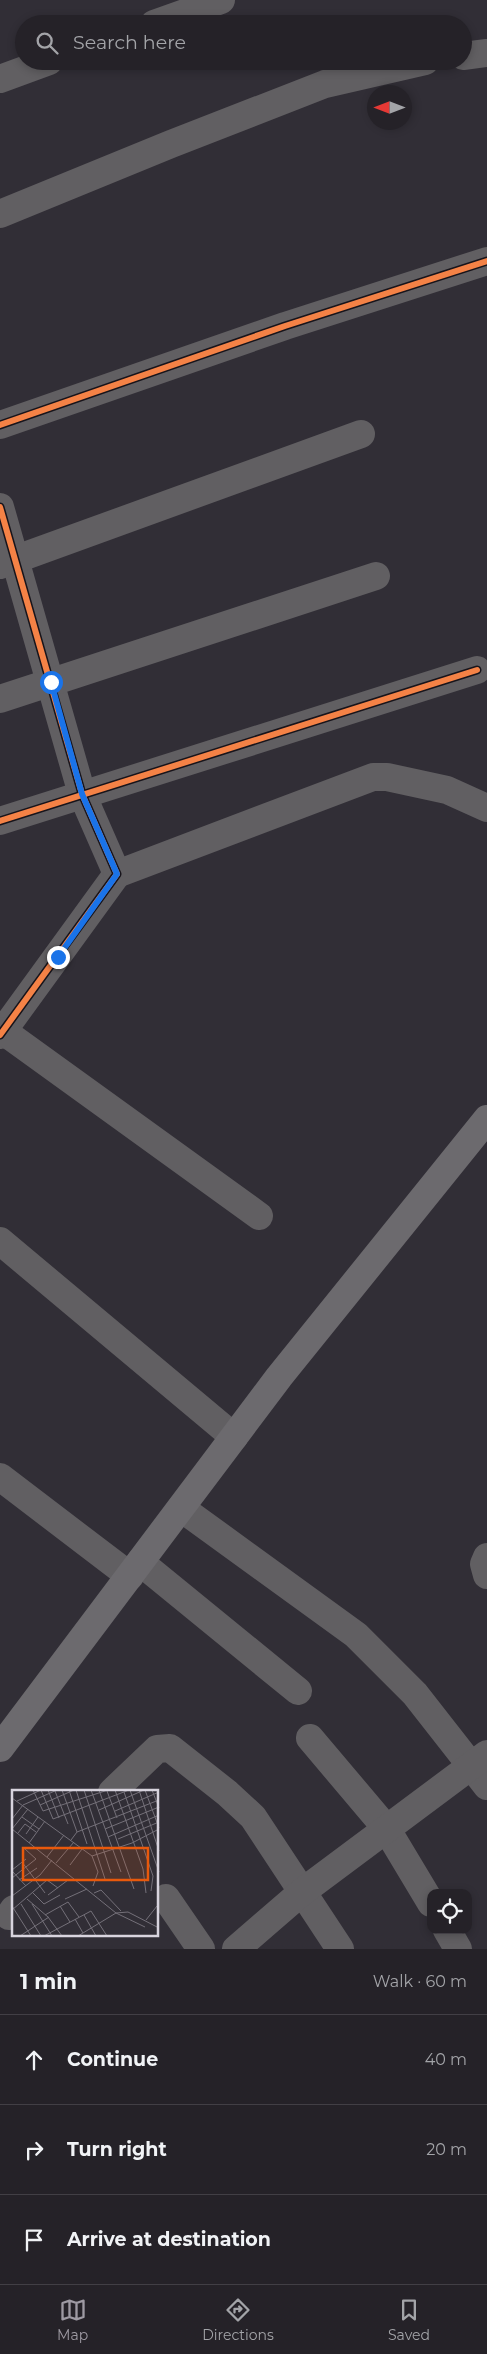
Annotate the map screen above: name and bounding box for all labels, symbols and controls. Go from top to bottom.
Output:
search box [15,15,472,70]
icon: search [33,29,61,57]
text: Search here [73,31,186,54]
north arrow [367,85,412,130]
route start [40,671,63,694]
route end [47,946,70,969]
inset map [12,1790,159,1936]
map controls [427,1889,472,1934]
button: locate [427,1889,472,1934]
text: 1 min [20,1969,77,1994]
text: Walk · 60 m [373,1972,467,1991]
icon: ahead [20,2046,48,2074]
text: Continue [67,2048,158,2071]
text: 40 m [425,2050,467,2069]
icon: right [20,2136,48,2164]
text: Turn right [67,2138,167,2161]
text: 20 m [426,2140,467,2159]
icon: arrive [20,2226,48,2254]
text: Arrive at destination [67,2228,271,2251]
tab: Map [57,2296,88,2344]
tab: Directions [202,2296,274,2344]
tab: Saved [388,2296,430,2344]

